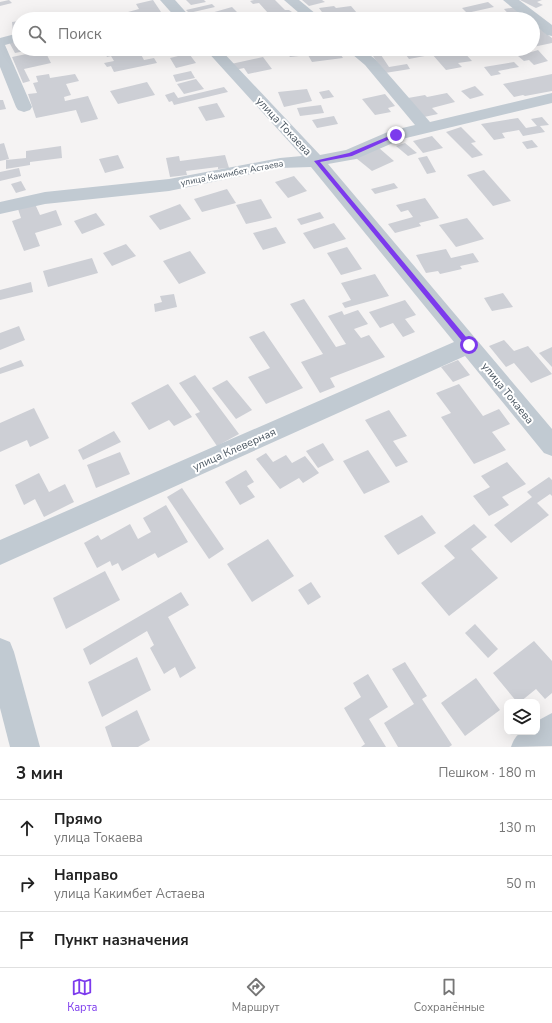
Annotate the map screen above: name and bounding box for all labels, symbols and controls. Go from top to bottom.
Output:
search box [12,12,540,56]
icon: search [26,23,48,45]
text: Поиск [58,24,102,44]
street label: улица Токаева [253,94,315,159]
route end [387,126,405,144]
street label: улица Какимбет Астаева [180,157,285,189]
route start [460,336,478,354]
street label: улица Токаева [478,359,537,427]
street label: улица Клеверная [190,424,278,475]
map controls [504,699,540,735]
button: layers [504,699,540,735]
text: 3 мин [16,762,63,785]
text: Пешком · 180 m [438,764,536,782]
text: Прямо [54,809,102,829]
icon: ahead [16,817,38,839]
text: 130 m [498,819,536,837]
text: улица Токаева [54,829,143,847]
text: Направо [54,865,118,885]
icon: right [16,873,38,895]
text: 50 m [506,875,536,893]
text: улица Какимбет Астаева [54,885,205,903]
icon: arrive [16,929,38,951]
text: Пункт назначения [54,930,189,950]
tab: Карта [67,976,97,1015]
tab: Маршрут [232,976,280,1015]
tab: Сохранённые [414,976,485,1015]

